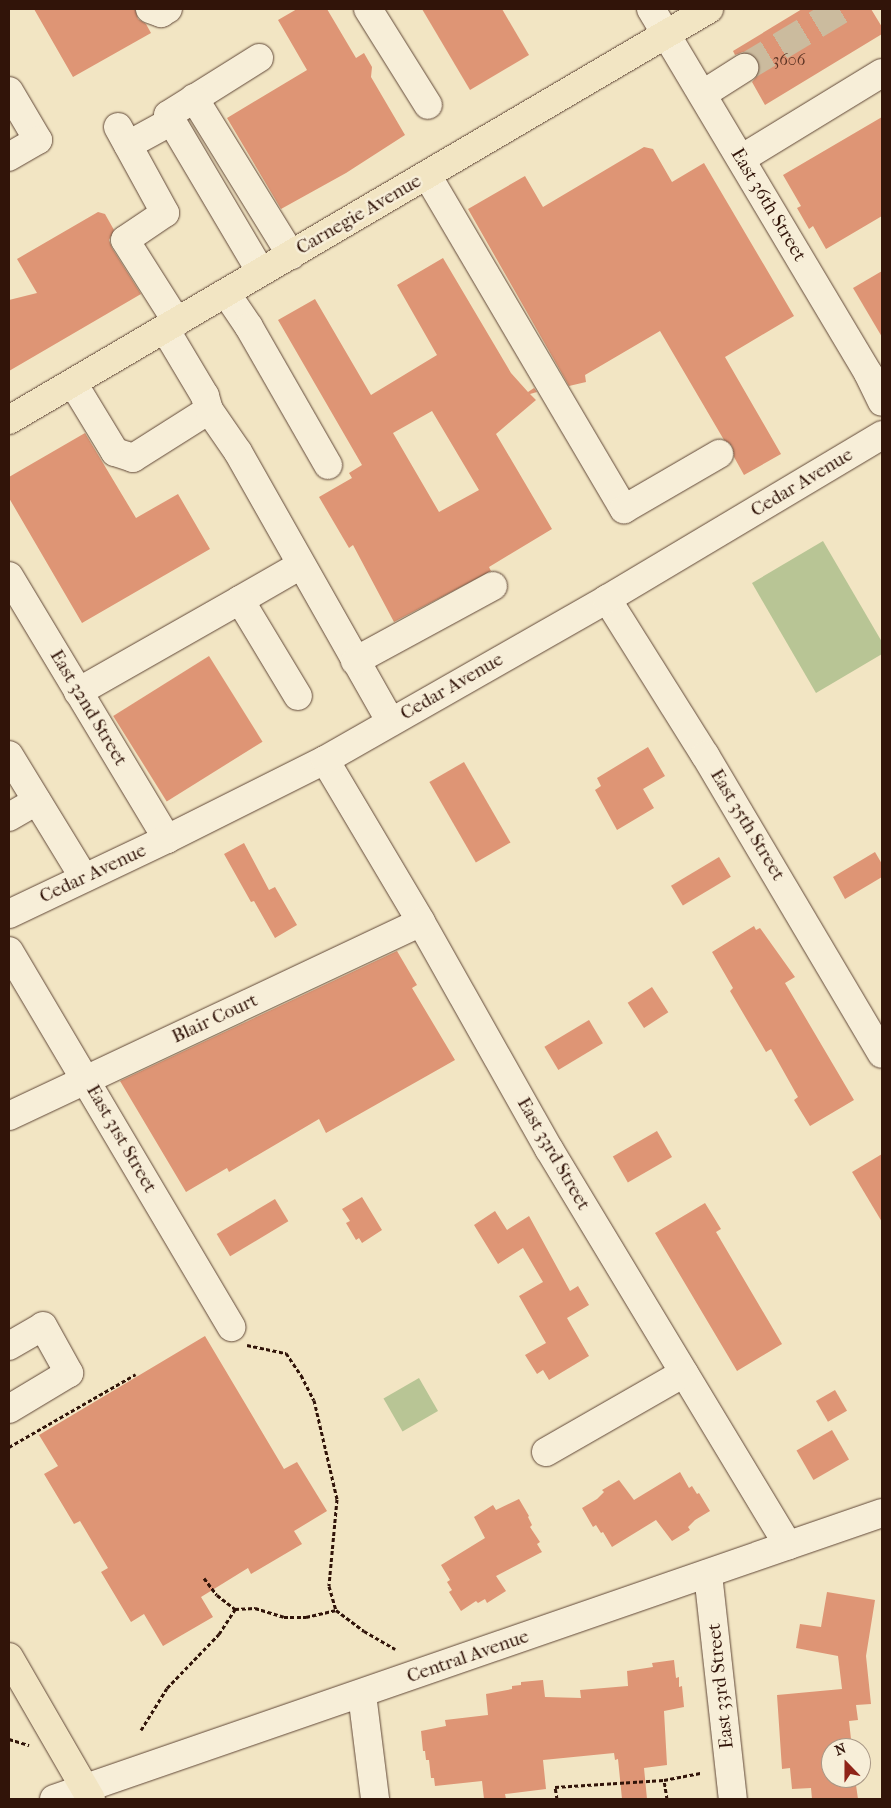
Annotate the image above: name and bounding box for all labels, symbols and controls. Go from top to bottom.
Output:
house number: 3606 [773,50,805,70]
street label: East 36th Street [725,144,811,266]
street label: Carnegie Avenue [292,170,426,260]
street label: Cedar Avenue [747,444,857,522]
street label: East 32nd Street [44,646,132,770]
street label: Cedar Avenue [397,648,507,726]
street label: East 35th Street [705,765,789,885]
street label: Cedar Avenue [36,839,150,909]
street label: Blair Court [168,989,262,1049]
street label: East 31st Street [81,1081,161,1197]
street label: East 33rd Street [512,1094,594,1214]
street label: East 33rd Street [703,1622,739,1750]
street label: Central Avenue [404,1625,532,1689]
north arrow [821,1738,871,1788]
text: N [832,1740,849,1759]

